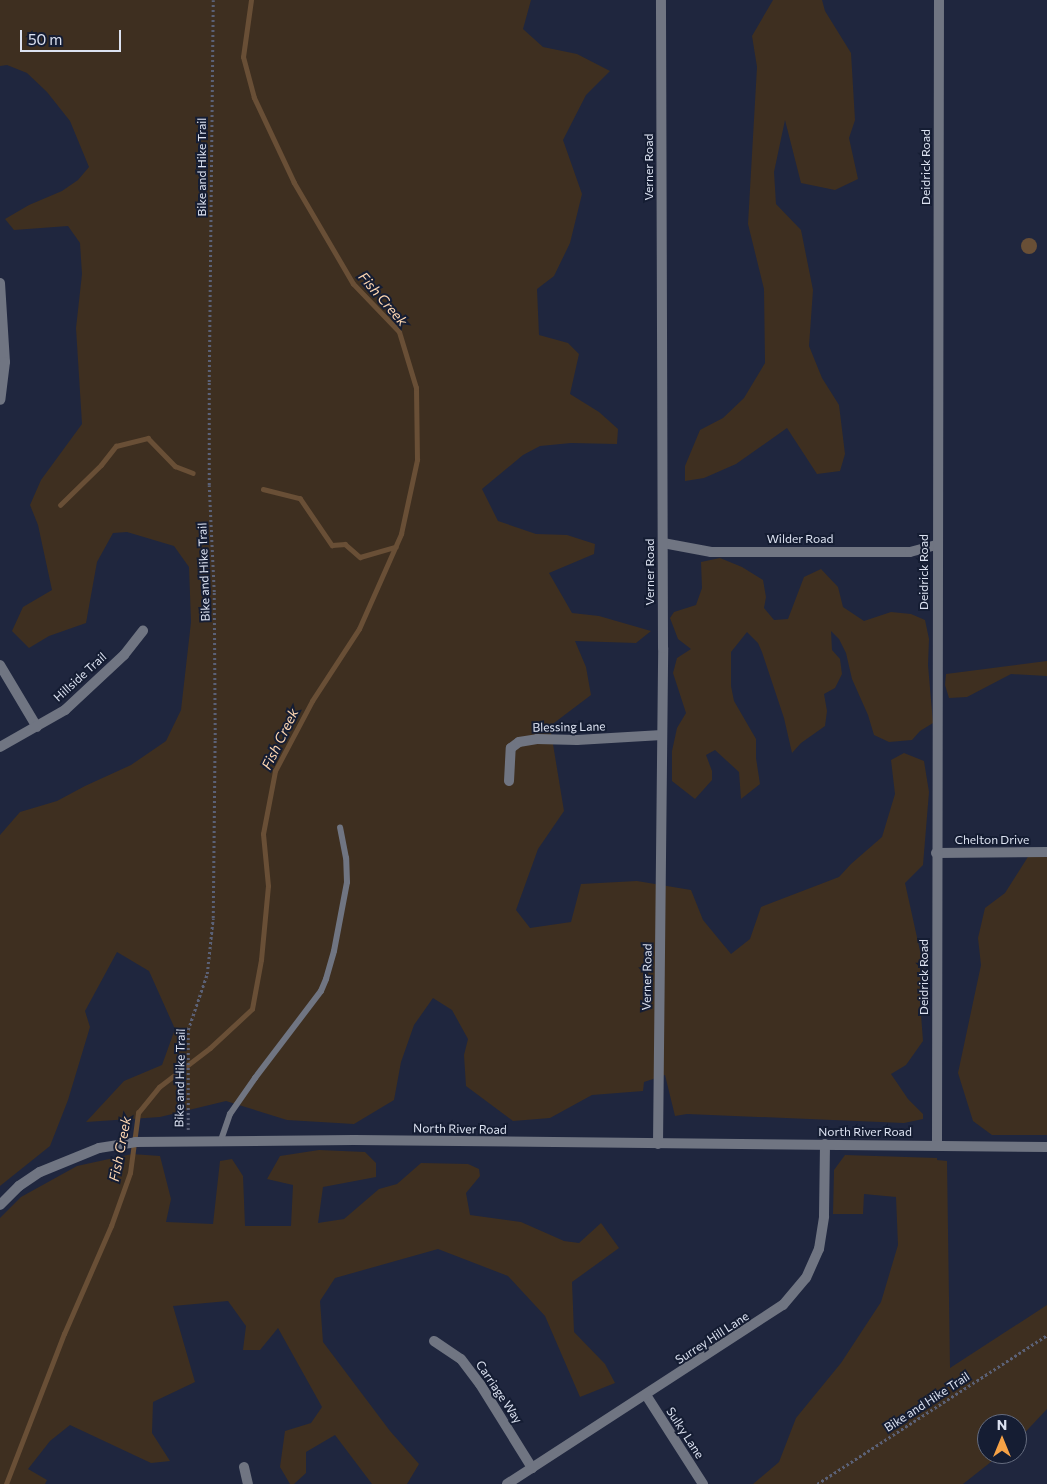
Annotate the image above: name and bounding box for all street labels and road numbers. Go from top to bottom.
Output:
street label: Bike and Hike Trail [195,118,209,216]
street label: Deidrick Road [919,129,933,205]
street label: Verner Road [642,134,656,200]
street label: Bike and Hike Trail [195,522,213,622]
street label: Wilder Road [767,532,833,546]
street label: Deidrick Road [917,534,931,610]
street label: Verner Road [643,539,657,605]
street label: Hillside Trail [51,650,109,704]
street label: Blessing Lane [532,719,606,735]
street label: Chelton Drive [955,833,1029,847]
street label: Deidrick Road [917,939,931,1015]
street label: Verner Road [639,943,655,1011]
street label: Bike and Hike Trail [172,1028,188,1128]
street label: North River Road [413,1121,507,1137]
street label: North River Road [818,1125,912,1139]
street label: Surrey Hill Lane [673,1309,751,1367]
street label: Carriage Way [473,1358,525,1426]
street label: Bike and Hike Trail [882,1369,972,1435]
street label: Sulky Lane [663,1405,707,1461]

